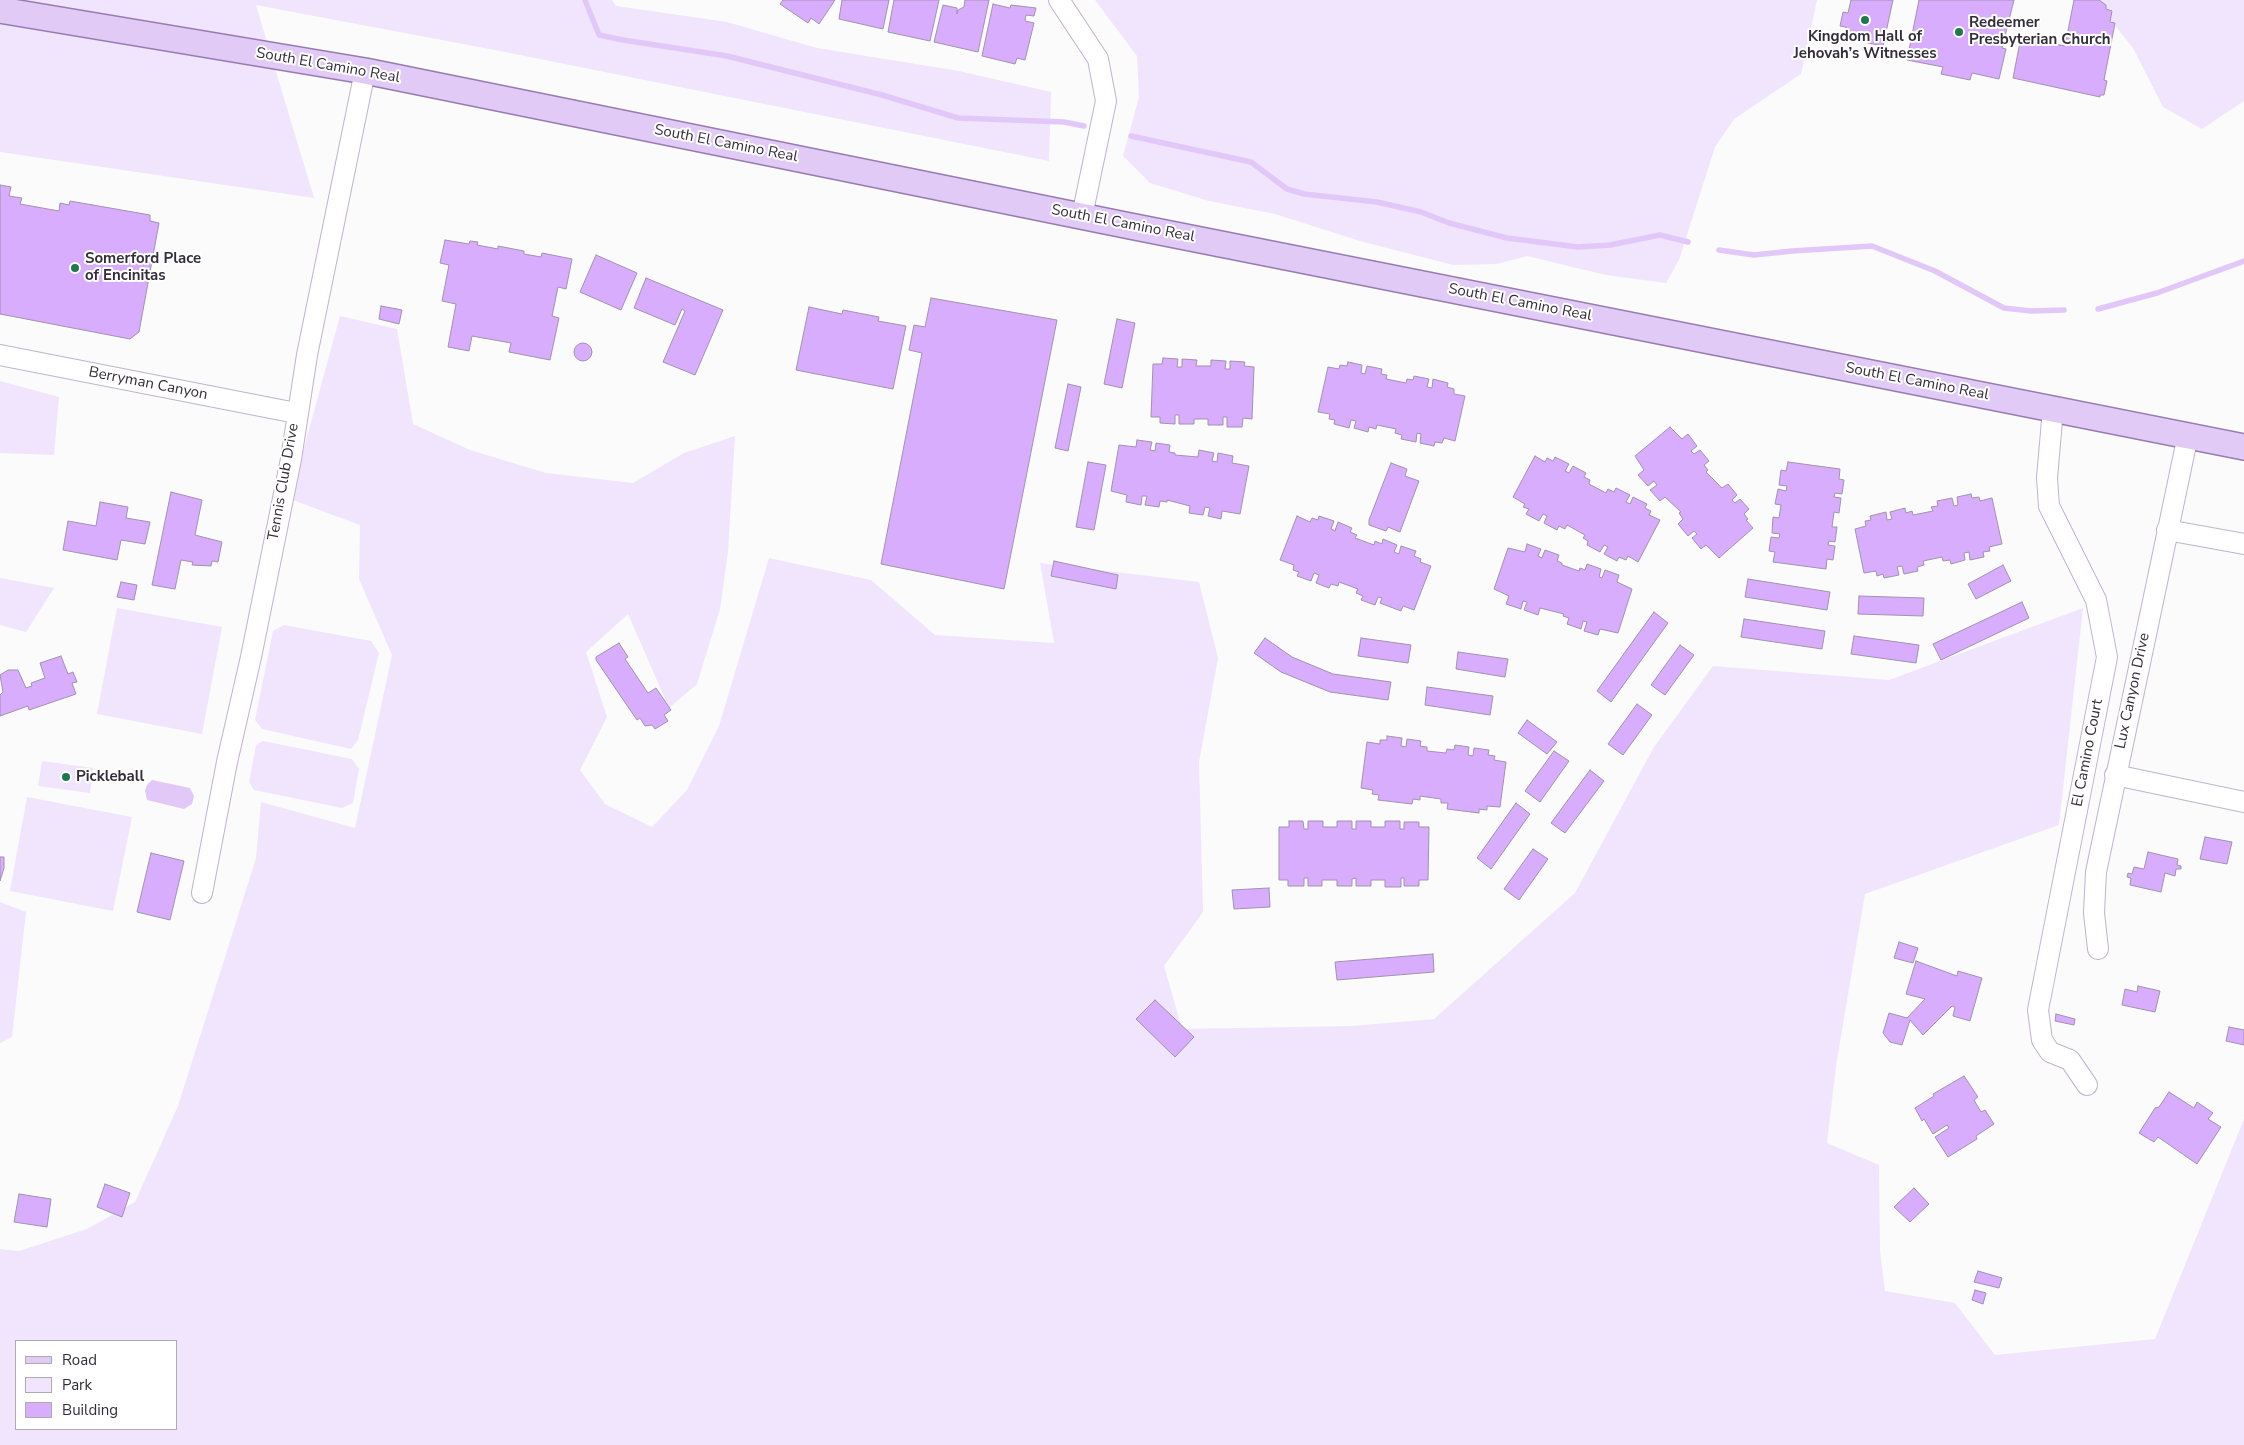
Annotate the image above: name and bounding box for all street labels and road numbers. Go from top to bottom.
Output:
street label: South El Camino Real [255,44,401,88]
street label: South El Camino Real [653,121,799,167]
street label: South El Camino Real [1050,201,1196,247]
street label: South El Camino Real [1447,280,1593,326]
street label: South El Camino Real [1844,359,1990,405]
street label: Berryman Canyon [87,364,209,404]
street label: Tennis Club Drive [265,422,303,542]
street label: Lux Canyon Drive [2112,631,2154,751]
street label: El Camino Court [2069,698,2107,808]

